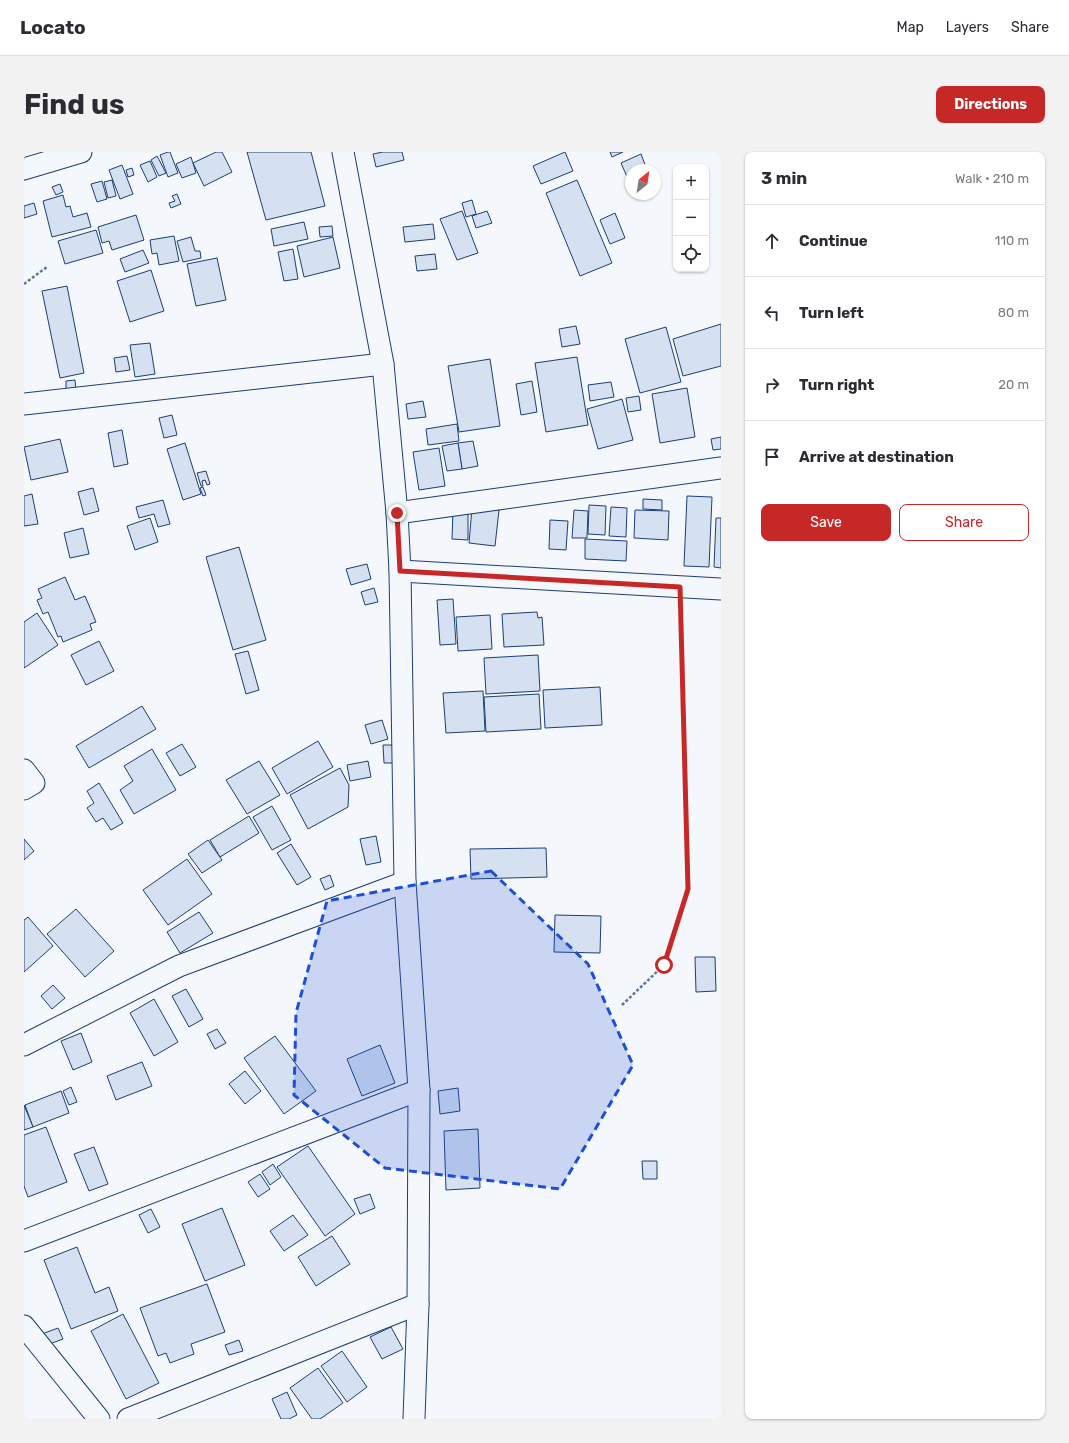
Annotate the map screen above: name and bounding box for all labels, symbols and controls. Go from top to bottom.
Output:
text: Locato [20,16,86,39]
text: Map [897,19,924,36]
text: Layers [946,19,989,36]
text: Share [1011,19,1049,36]
button: Directions [936,86,1045,123]
text: Find us [24,88,124,121]
north arrow [625,164,661,200]
map controls [673,164,709,272]
button: + [673,164,709,200]
text: 3 min [761,168,807,188]
text: Walk · 210 m [955,171,1029,186]
button: − [673,200,709,236]
icon: ahead [761,230,783,252]
text: Continue [799,232,868,250]
text: 110 m [995,233,1029,248]
button: locate [673,236,709,272]
icon: left [761,302,783,324]
text: Turn left [799,304,864,322]
text: 80 m [998,305,1029,320]
icon: right [761,374,783,396]
text: Turn right [799,376,874,394]
text: 20 m [998,377,1029,392]
icon: arrive [761,446,783,468]
text: Arrive at destination [799,448,954,466]
route end [388,504,406,522]
button: Save [761,504,891,541]
button: Share [899,504,1029,541]
route start [655,956,673,974]

